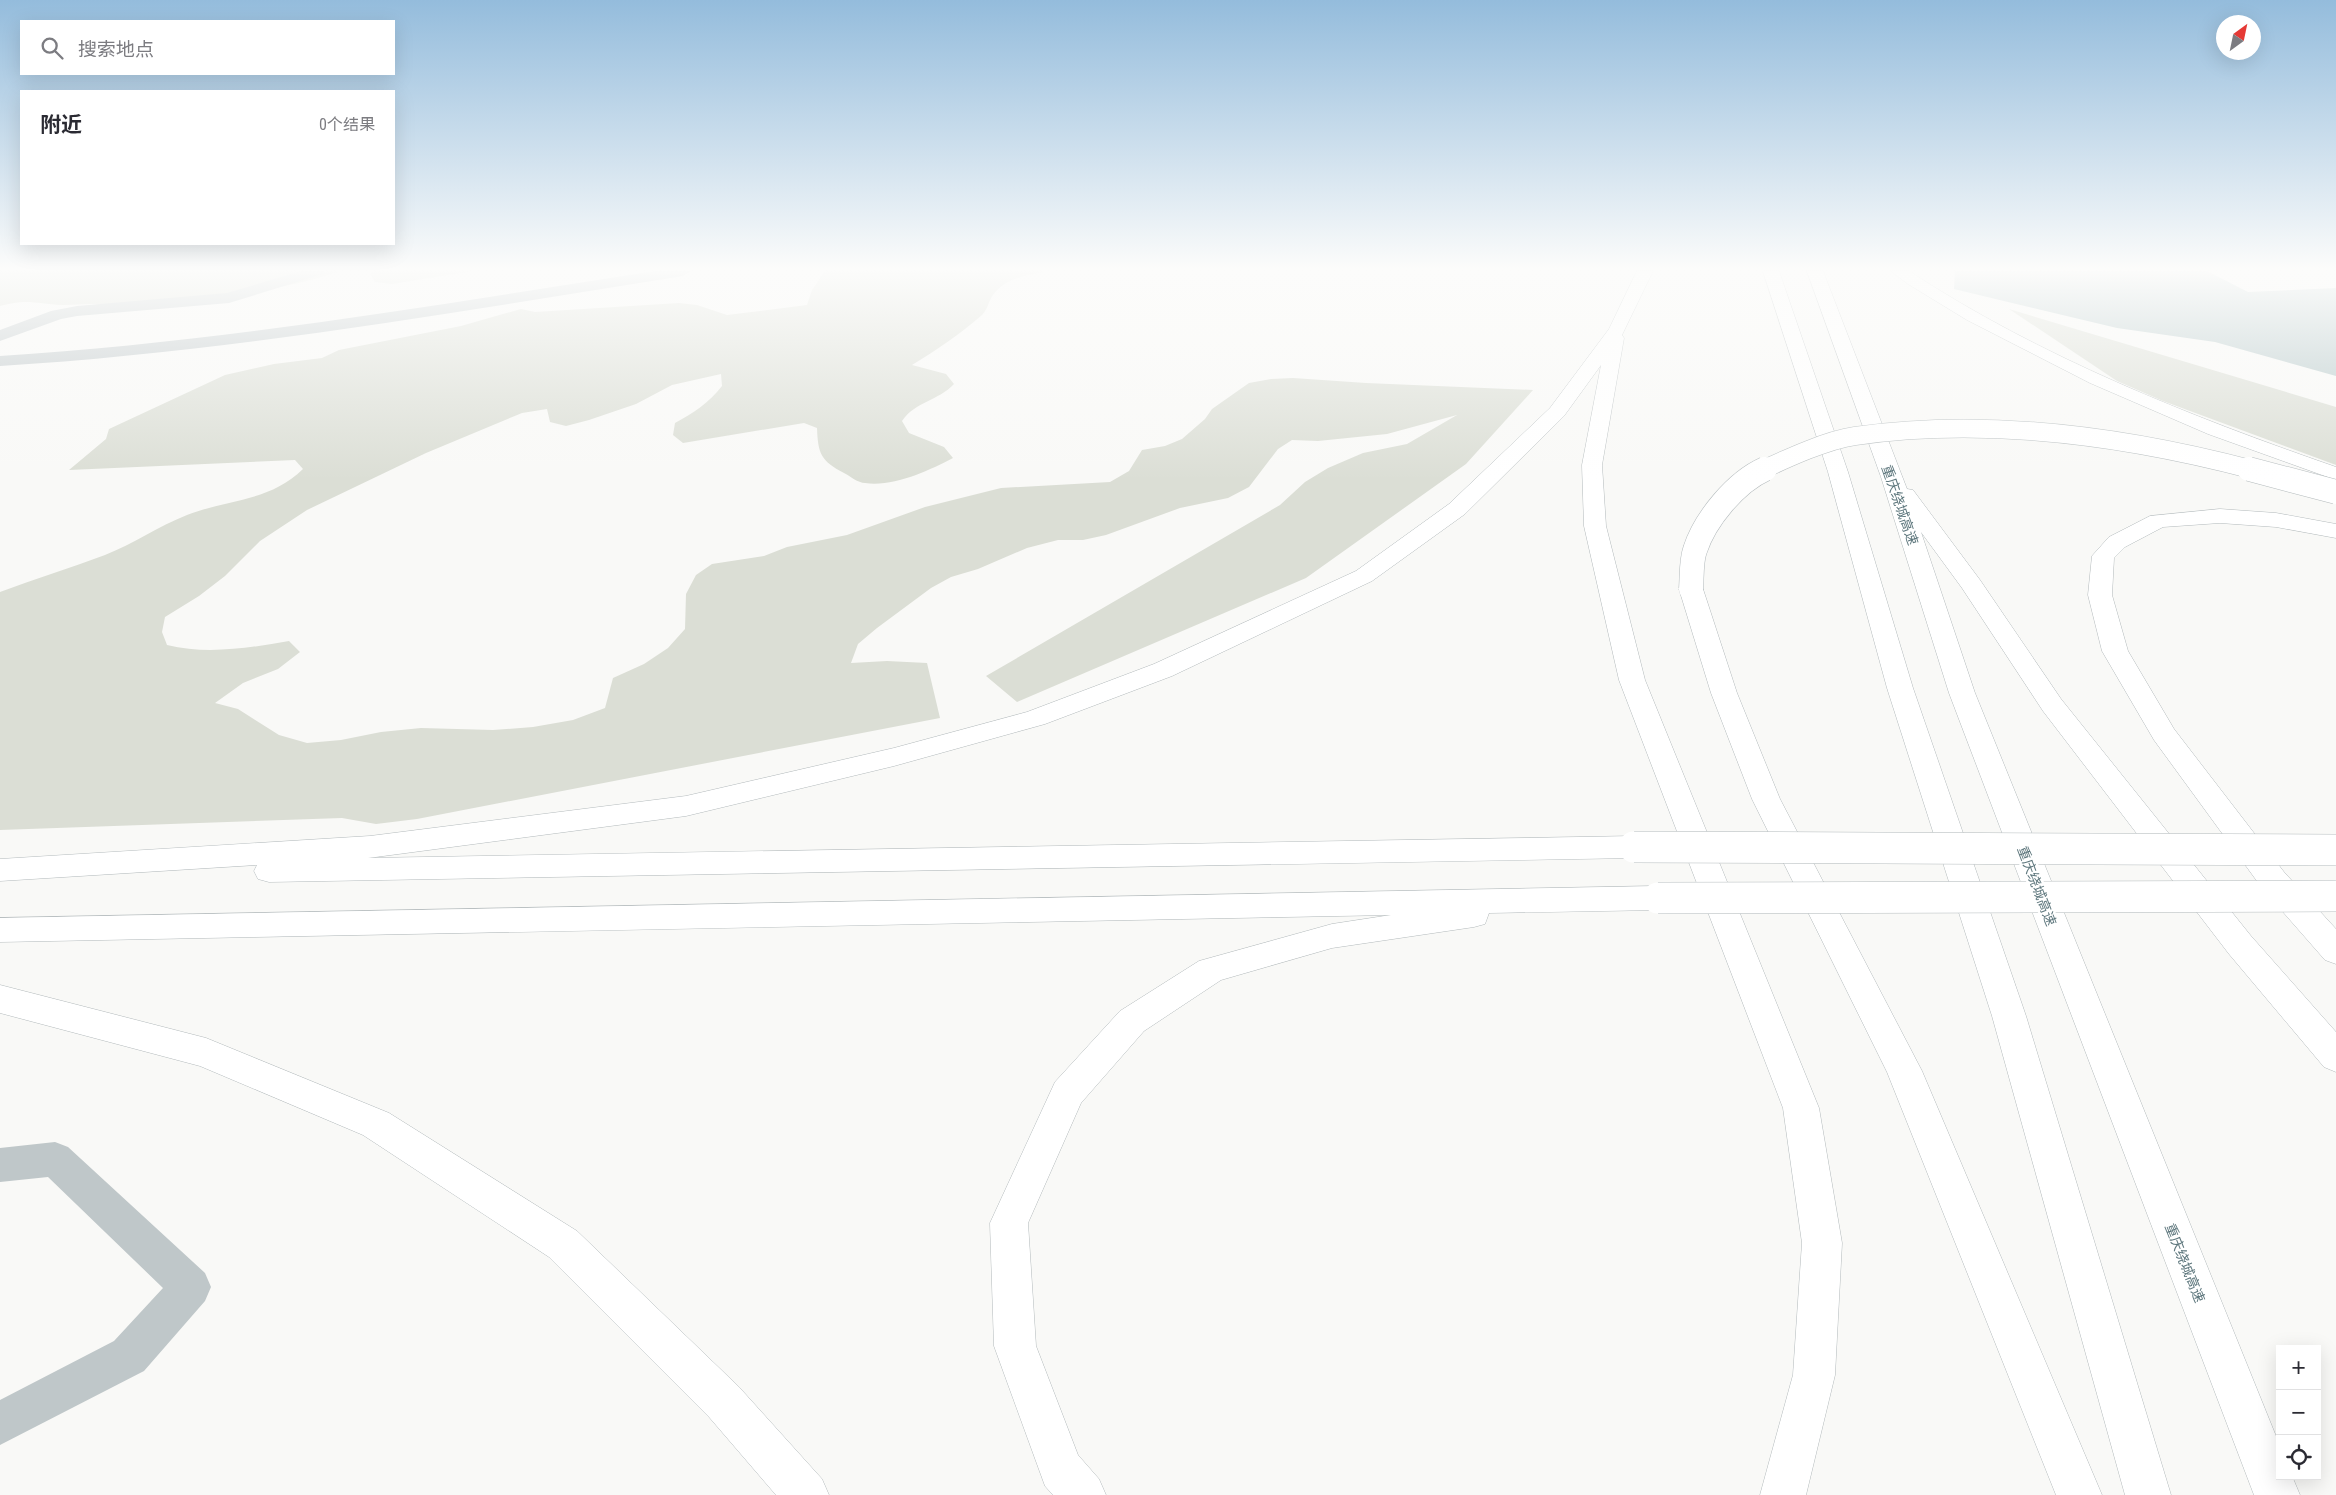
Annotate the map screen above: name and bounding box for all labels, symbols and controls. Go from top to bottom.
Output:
north arrow [2216,15,2261,60]
search box [20,20,395,75]
icon: search [38,34,66,62]
text: 搜索地点 [78,38,154,61]
text: 附近 [40,113,82,137]
text: 0个结果 [319,115,375,134]
street label: 重庆绕城高速 [1879,463,1921,547]
street label: 重庆绕城高速 [2014,844,2060,928]
street label: 重庆绕城高速 [2162,1221,2208,1305]
map controls [2276,1345,2321,1480]
button: + [2276,1345,2321,1390]
button: − [2276,1390,2321,1435]
button: locate [2276,1435,2321,1480]

